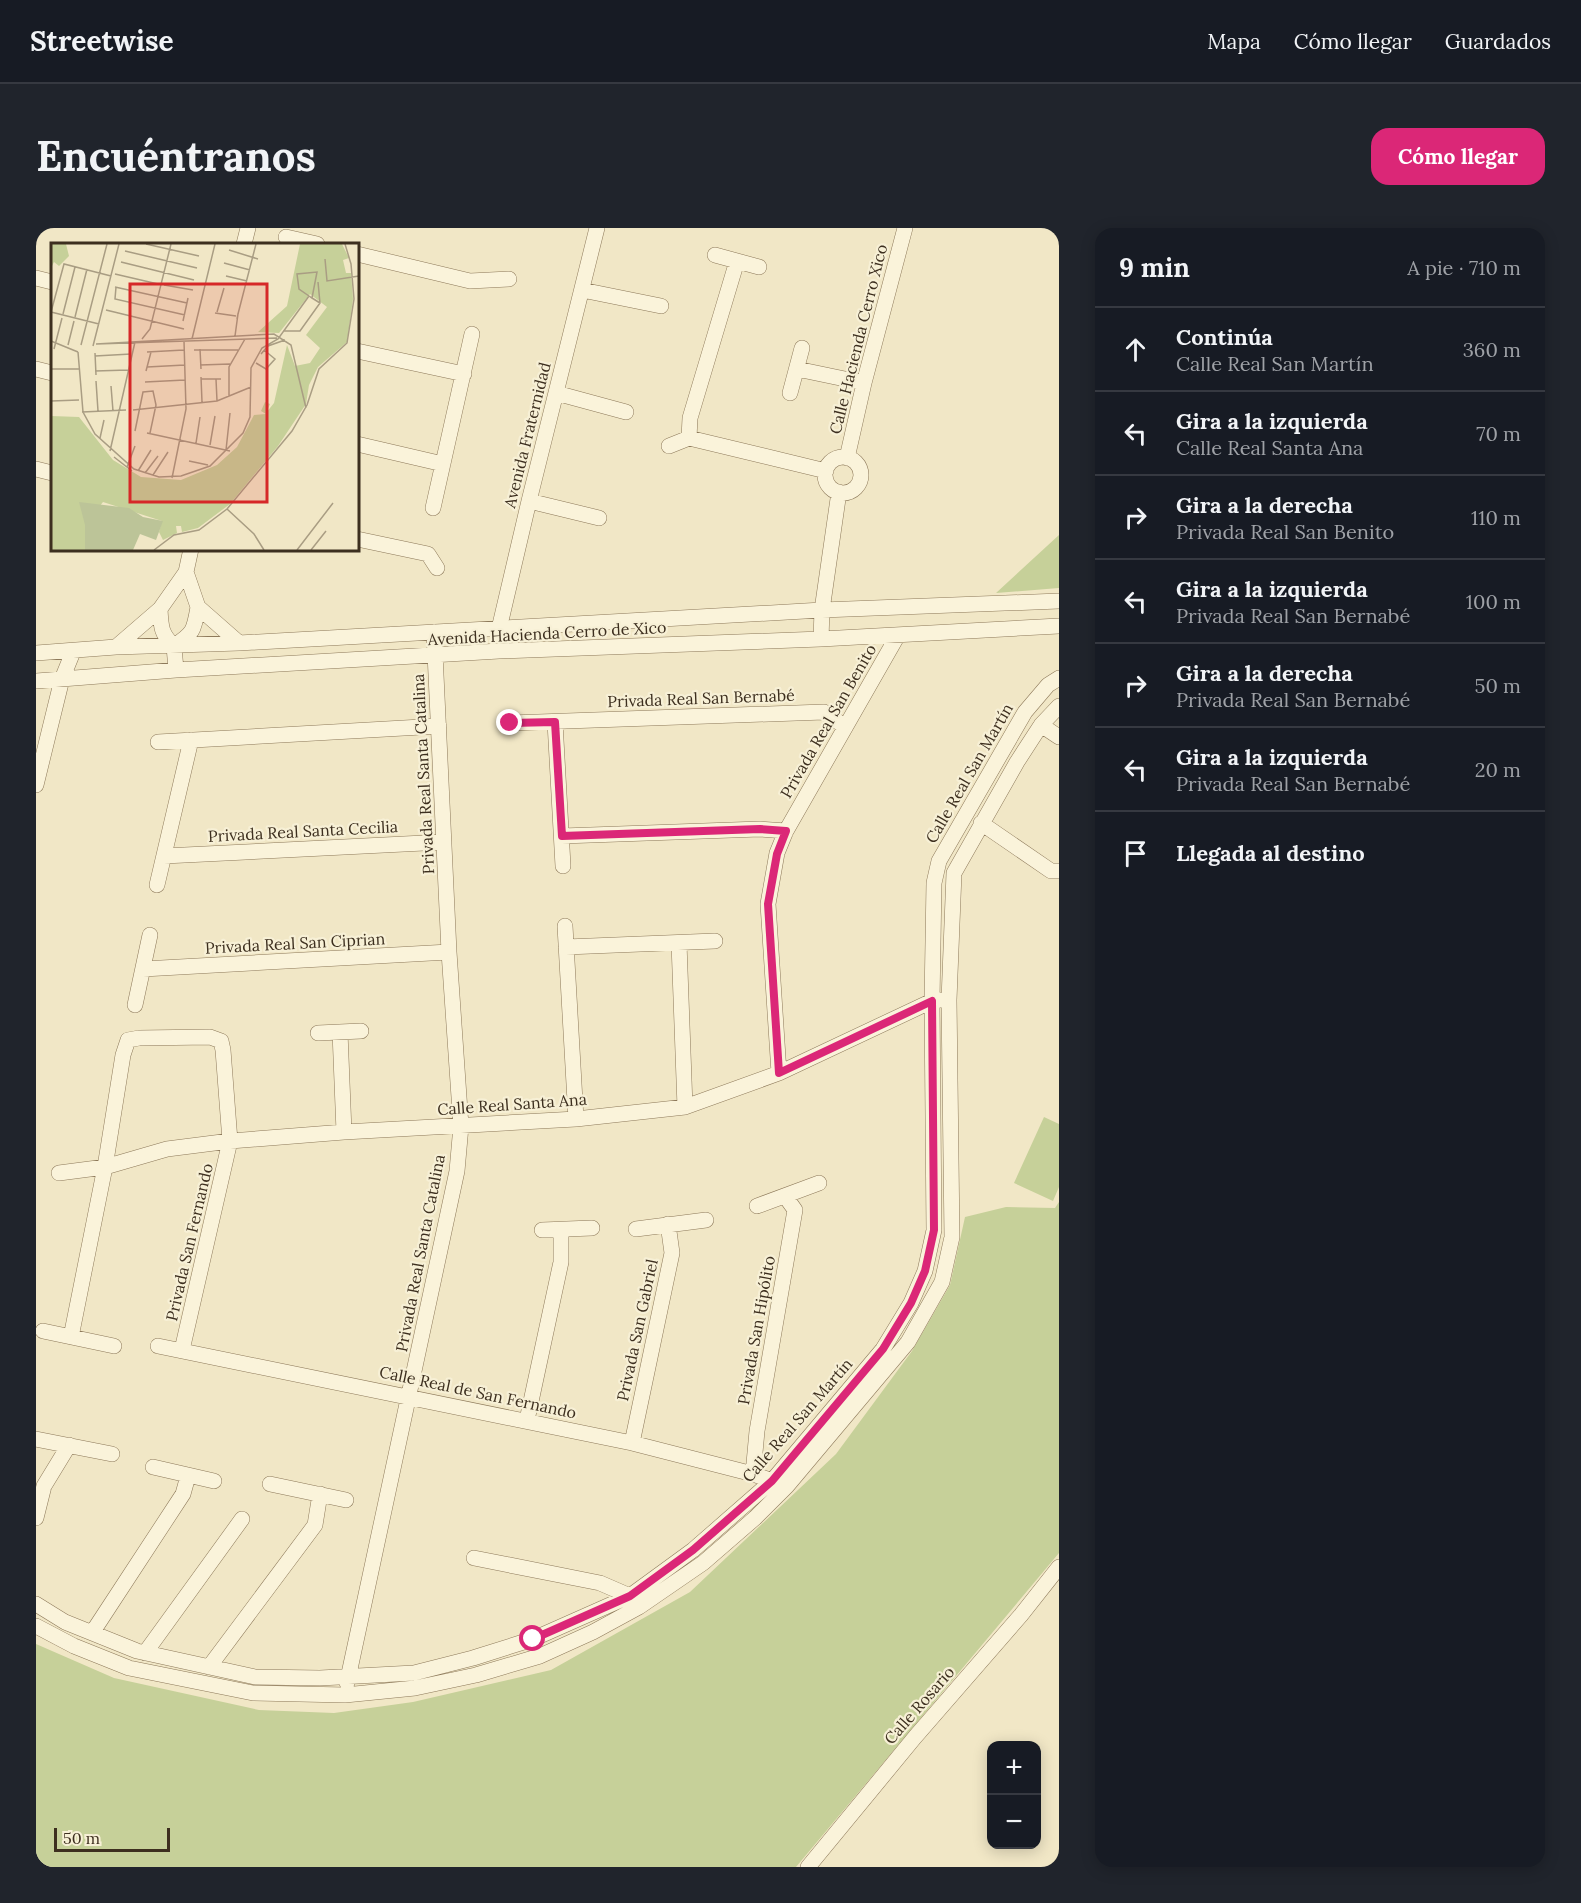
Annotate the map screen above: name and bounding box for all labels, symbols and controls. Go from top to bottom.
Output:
text: Streetwise [30,23,174,59]
text: Mapa [1207,28,1261,55]
text: Cómo llegar [1294,28,1412,55]
text: Guardados [1445,28,1551,55]
button: Cómo llegar [1371,128,1545,185]
text: Encuéntranos [36,129,316,183]
street label: Calle Hacienda Cerro Xico [825,242,891,436]
inset map [51,243,358,550]
text: 9 min [1119,251,1190,284]
text: A pie · 710 m [1407,255,1521,280]
text: Continúa [1176,323,1273,351]
icon: ahead [1119,333,1152,366]
text: 360 m [1463,337,1521,362]
text: Calle Real San Martín [1176,351,1374,376]
street label: Avenida Fraternidad [499,360,555,511]
text: Gira a la izquierda [1176,407,1368,435]
icon: left [1119,417,1152,450]
text: 70 m [1476,421,1521,446]
text: Calle Real Santa Ana [1176,435,1363,460]
text: Gira a la derecha [1176,491,1353,519]
icon: right [1119,501,1152,534]
text: 110 m [1471,505,1521,530]
text: Privada Real San Benito [1176,519,1394,544]
text: Gira a la izquierda [1176,575,1368,603]
icon: left [1119,585,1152,618]
text: 100 m [1466,589,1521,614]
text: Privada Real San Bernabé [1176,603,1410,628]
street label: Avenida Hacienda Cerro de Xico [426,617,667,649]
street label: Privada Real San Benito [776,640,880,802]
text: Gira a la derecha [1176,659,1353,687]
icon: right [1119,669,1152,702]
street label: Privada Real Santa Catalina [408,673,438,875]
text: 50 m [1475,673,1521,698]
street label: Privada Real San Bernabé [607,685,795,711]
text: Privada Real San Bernabé [1176,687,1410,712]
street label: Calle Real San Martín [921,699,1017,846]
route end [496,709,522,735]
text: Gira a la izquierda [1176,743,1368,771]
icon: left [1119,753,1152,786]
text: 20 m [1475,757,1521,782]
text: Privada Real San Bernabé [1176,771,1410,796]
street label: Privada Real Santa Cecilia [208,816,398,846]
icon: arrive [1119,837,1152,870]
text: Llegada al destino [1176,839,1365,867]
street label: Privada Real San Ciprian [204,928,386,958]
street label: Calle Real Santa Ana [437,1089,587,1119]
street label: Privada Real Santa Catalina [391,1152,449,1354]
street label: Privada San Fernando [161,1161,217,1323]
street label: Privada San Hipólito [733,1254,779,1406]
street label: Privada San Gabriel [612,1257,662,1403]
street label: Calle Real San Martín [738,1354,857,1486]
street label: Calle Real de San Fernando [378,1361,578,1423]
route start [519,1625,545,1651]
street label: Calle Rosario [880,1662,958,1748]
map controls [987,1741,1041,1849]
button: + [987,1741,1041,1795]
button: − [987,1795,1041,1849]
scale bar [54,1825,170,1852]
text: 50 m [63,1828,100,1848]

